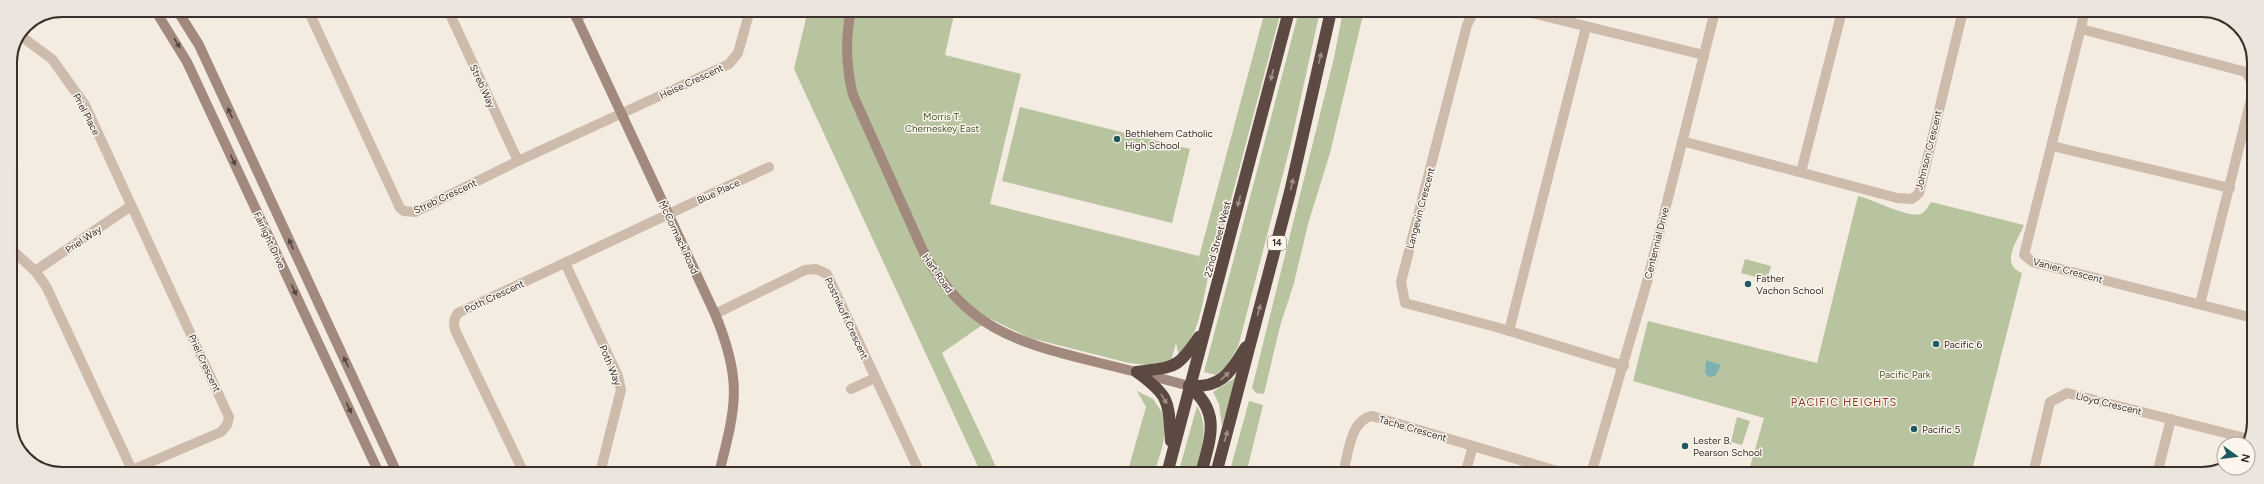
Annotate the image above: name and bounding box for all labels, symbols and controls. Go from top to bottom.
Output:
one-way arrow [173,37,180,49]
one-way arrow [1318,51,1324,64]
street label: Heise Crescent [657,61,725,102]
street label: Streb Way [467,62,499,111]
one-way arrow [1269,69,1275,82]
street label: Priel Place [70,91,103,138]
one-way arrow [227,108,233,119]
street label: Johnson Crescent [1912,109,1945,191]
park label: Morris T. Cherneskey East [905,110,980,135]
place label: Bethlehem Catholic High School [1125,127,1214,152]
marker: Bethlehem Catholic High School [1112,134,1122,144]
one-way arrow [230,154,236,165]
street label: Langevin Crescent [1403,166,1438,250]
street label: Streb Crescent [412,176,479,217]
street label: Blue Place [695,176,742,207]
one-way arrow [1289,178,1295,191]
one-way arrow [1236,195,1242,207]
street label: McCormack Road [656,198,701,276]
street label: 22nd Street West [1201,199,1234,279]
street label: Centennial Drive [1641,205,1672,281]
street label: Fairlight Drive [251,210,289,271]
street label: Priel Way [63,222,105,256]
road number: 14 [1268,236,1286,250]
one-way arrow [288,238,294,249]
street label: Hart Road [919,251,956,296]
street label: Vanier Crescent [2032,255,2104,286]
place label: Father Vachon School [1756,272,1823,297]
street label: Postnikoff Crescent [822,275,871,362]
street label: Poth Crescent [462,277,526,316]
marker: Father Vachon School [1743,279,1753,289]
one-way arrow [291,285,297,296]
one-way arrow [1257,304,1263,317]
street label: Priel Crescent [185,332,224,394]
place label: Pacific 6 [1944,338,1982,351]
marker: Pacific 6 [1931,339,1941,349]
street label: Poth Way [596,343,625,388]
one-way arrow [342,355,348,367]
park label: Pacific Park [1879,368,1931,381]
one-way arrow [1220,371,1230,380]
street label: Lloyd Crescent [2075,389,2143,418]
one-way arrow [1161,393,1168,404]
district label: PACIFIC HEIGHTS [1791,396,1897,409]
one-way arrow [346,402,352,414]
street label: Tache Crescent [1377,413,1448,444]
place label: Pacific 5 [1922,423,1960,436]
marker: Pacific 5 [1909,424,1919,434]
one-way arrow [1223,430,1229,442]
place label: Lester B. Pearson School [1693,434,1762,459]
north arrow [2216,436,2256,476]
marker: Lester B. Pearson School [1680,441,1690,451]
text: N [2238,453,2253,464]

